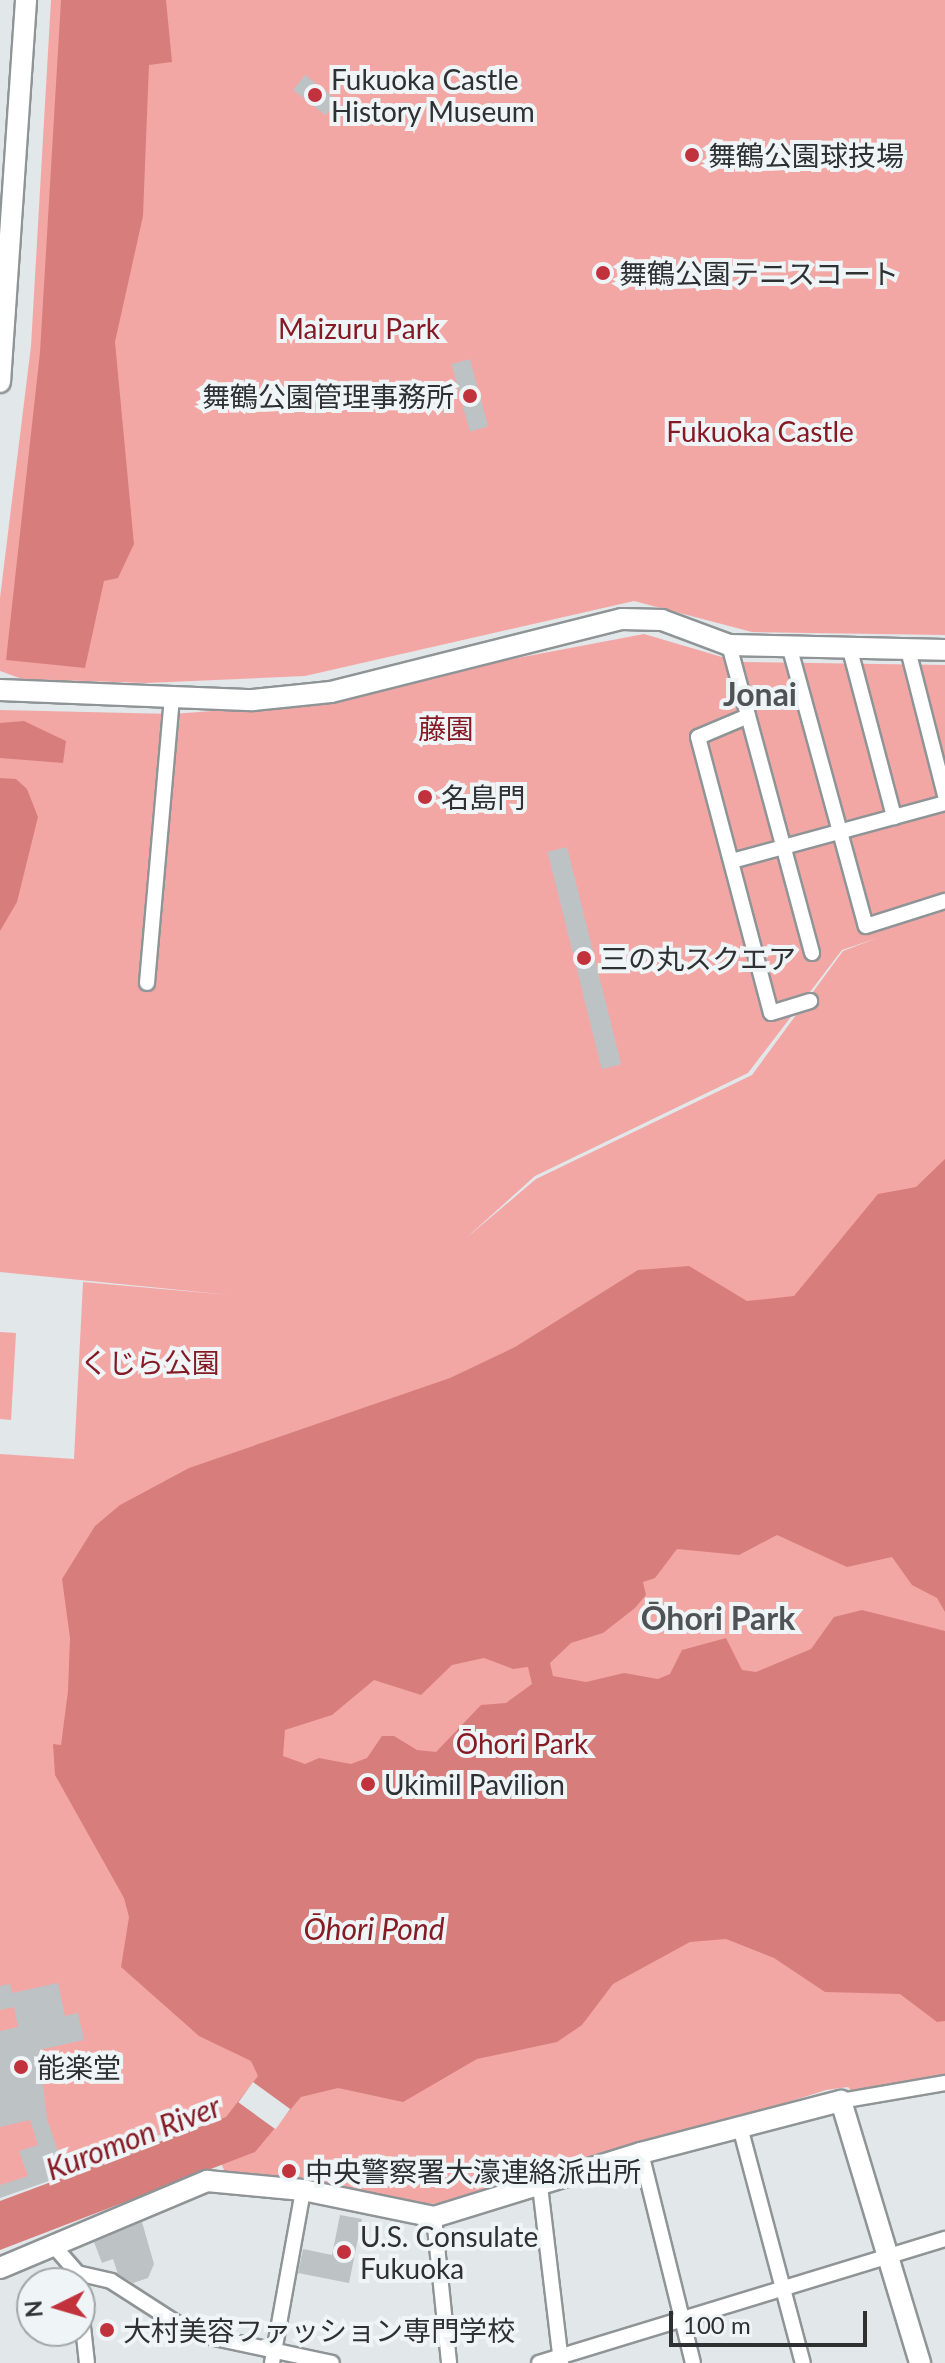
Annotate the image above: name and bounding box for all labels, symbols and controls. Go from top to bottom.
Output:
place label: Fukuoka Castle History Museum [331,62,536,128]
marker: Fukuoka Castle History Museum [306,86,324,104]
place label: 舞鶴公園球技場 [708,138,904,172]
marker: 舞鶴公園球技場 [683,146,701,164]
place label: 舞鶴公園テニスコート [619,256,899,290]
marker: 舞鶴公園テニスコート [594,264,612,282]
park label: Maizuru Park [278,311,440,345]
place label: 舞鶴公園管理事務所 [202,379,454,413]
marker: 舞鶴公園管理事務所 [461,387,479,405]
park label: Fukuoka Castle [666,414,854,448]
district label: Jonai [723,675,797,713]
park label: 藤園 [418,711,474,745]
place label: 名島門 [441,780,525,814]
marker: 名島門 [416,788,434,806]
place label: 三の丸スクエア [600,941,796,975]
marker: 三の丸スクエア [575,949,593,967]
park label: くじら公園 [80,1345,220,1379]
district label: Ōhori Park [641,1599,795,1637]
park label: Ōhori Park [456,1726,588,1760]
place label: Ukimil Pavilion [384,1767,565,1801]
marker: Ukimil Pavilion [359,1775,377,1793]
water label: Ōhori Pond [303,1910,445,1946]
place label: 能楽堂 [37,2050,121,2084]
marker: 能楽堂 [12,2058,30,2076]
water label: Kuromon River [41,2087,225,2187]
place label: 中央警察署大濠連絡派出所 [305,2154,641,2188]
marker: 中央警察署大濠連絡派出所 [280,2162,298,2180]
place label: U.S. Consulate Fukuoka [360,2219,538,2285]
marker: U.S. Consulate Fukuoka [335,2243,353,2261]
north arrow [16,2267,96,2347]
scale bar [673,2295,871,2345]
text: N [19,2299,48,2319]
text: 100 m [683,2310,751,2339]
place label: 大村美容ファッション専門学校 [123,2313,515,2347]
marker: 大村美容ファッション専門学校 [98,2321,116,2339]

